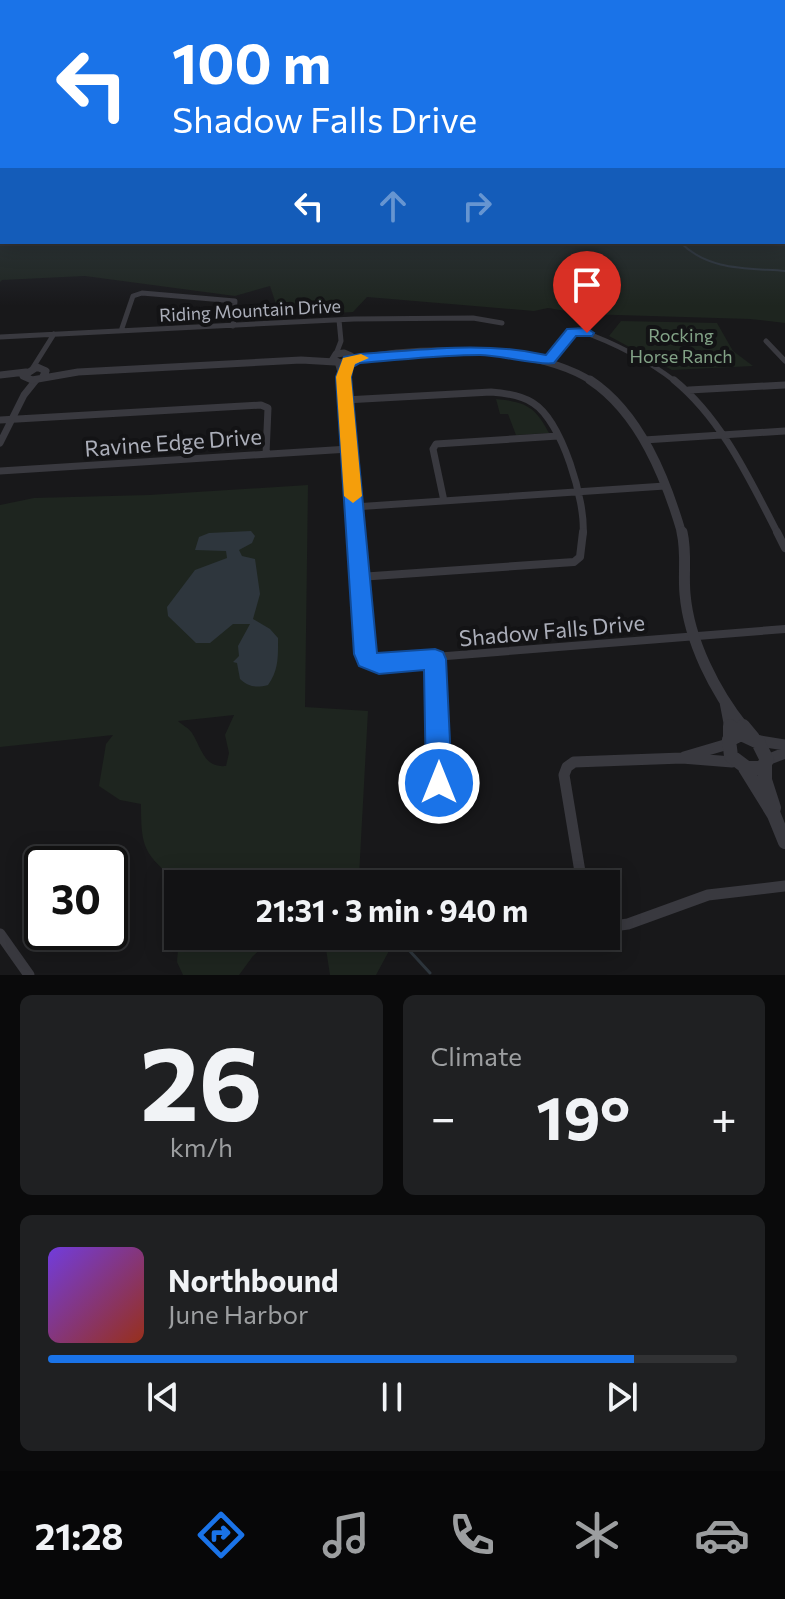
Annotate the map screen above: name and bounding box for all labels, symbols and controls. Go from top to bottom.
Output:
text: 100 m [172,27,331,96]
icon: left [40,32,144,136]
text: Shadow Falls Drive [172,96,477,140]
icon: left [287,184,331,228]
icon: ahead [371,184,415,228]
icon: right [455,184,499,228]
pin [553,251,621,333]
icon: arrive [565,263,609,307]
street label: Riding Mountain Drive [158,294,342,326]
park label: Rocking Horse Ranch [629,324,733,367]
street label: Ravine Edge Drive [83,422,263,462]
street label: Shadow Falls Drive [458,608,646,652]
position arrow [397,741,481,825]
speed limit sign: 30 [24,846,128,950]
text: 21:31 · 3 min · 940 m [256,891,528,928]
text: 26 [140,1015,263,1142]
text: Climate [431,1040,522,1071]
text: 19° [536,1079,630,1152]
text: − [431,1089,456,1143]
text: + [711,1089,737,1143]
text: km/h [170,1131,233,1162]
text: Northbound [168,1261,339,1298]
text: June Harbor [168,1298,308,1329]
icon: previous [141,1375,185,1419]
icon: pause [370,1375,414,1419]
icon: next [600,1375,644,1419]
icon: directions [193,1507,249,1563]
icon: music [318,1507,374,1563]
icon: phone [444,1507,500,1563]
icon: climate [569,1507,625,1563]
icon: car [694,1507,750,1563]
text: 21:28 [35,1513,124,1557]

